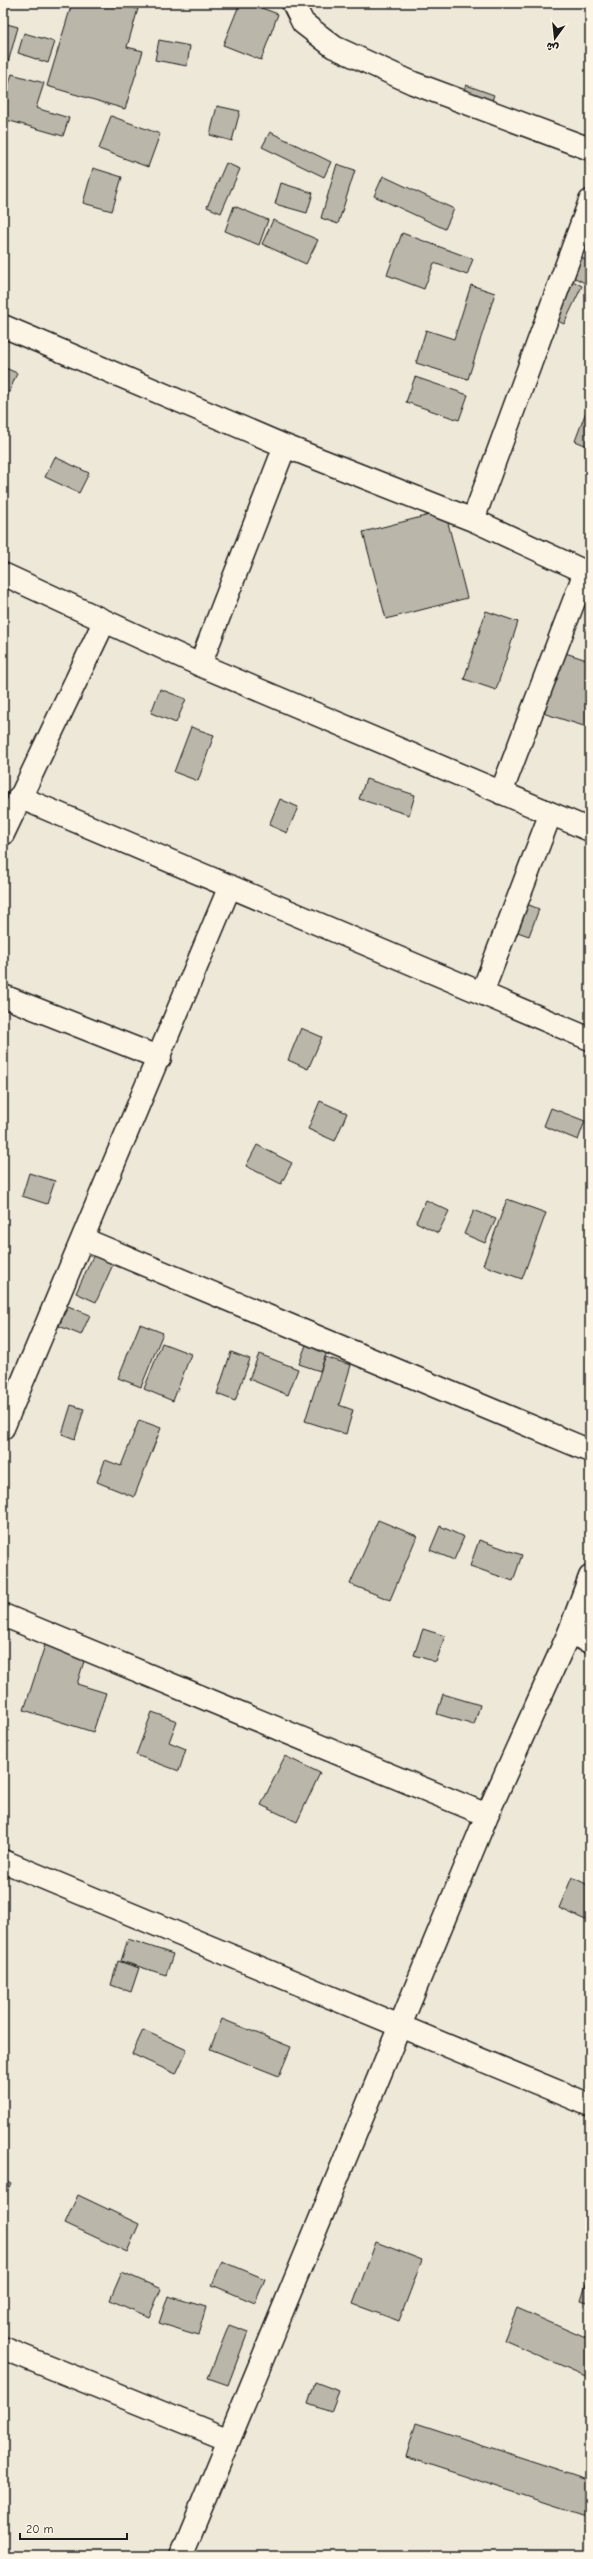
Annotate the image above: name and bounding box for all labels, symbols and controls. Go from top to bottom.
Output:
north arrow [535,18,575,58]
text: ش [545,39,560,55]
scale bar [20,2515,127,2541]
text: 20 m [26,2522,54,2536]

